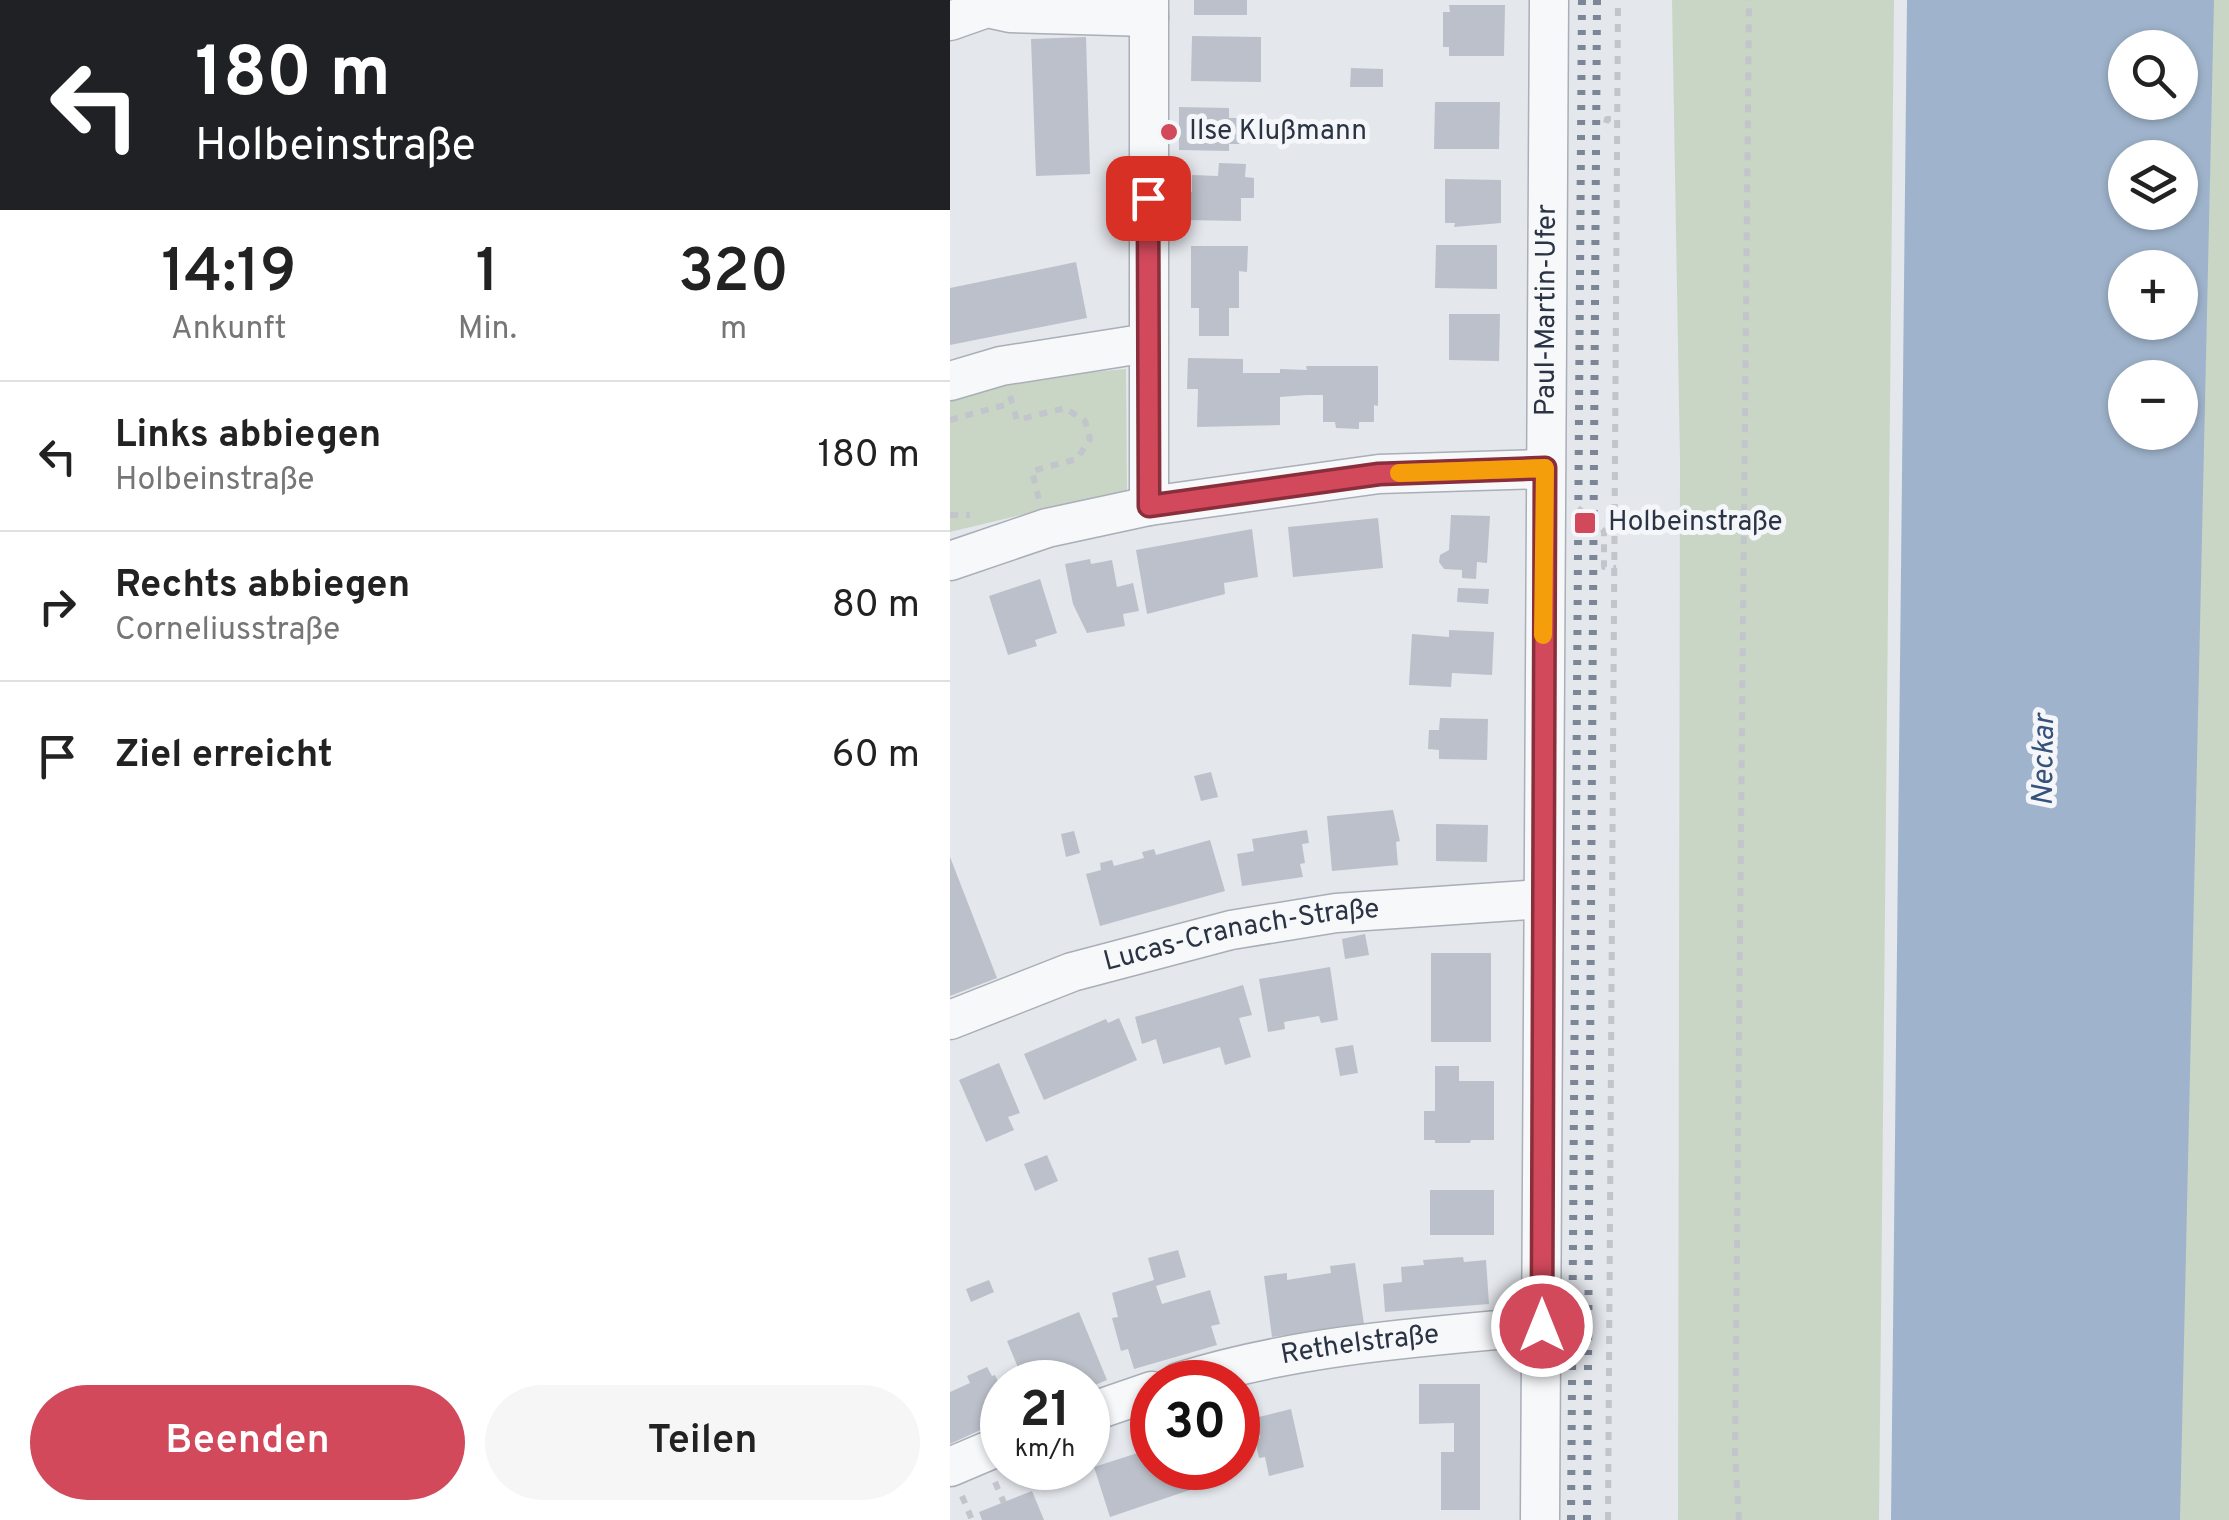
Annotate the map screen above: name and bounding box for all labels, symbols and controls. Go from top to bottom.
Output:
map controls [2108,30,2198,450]
button: search [2108,30,2198,120]
text: 180 m [195,32,391,121]
icon: left [30,40,160,170]
place label: Ilse Klußmann [1189,114,1367,150]
text: Holbeinstraße [195,119,476,176]
marker: Ilse Klußmann [1158,121,1180,143]
button: layers [2108,140,2198,230]
pin [1106,156,1191,241]
icon: arrive [1121,171,1176,226]
street label: Paul-Martin-Ufer [1529,204,1566,416]
text: 14:19 [161,237,297,313]
text: 1 [476,237,499,313]
text: 320 [678,237,789,313]
button: + [2108,250,2198,340]
text: Ankunft [171,310,287,350]
text: Min. [458,310,517,350]
text: m [720,310,747,350]
button: − [2108,360,2198,450]
text: Links abbiegen [115,412,381,461]
icon: left [30,429,85,484]
text: 180 m [817,432,920,481]
text: Holbeinstraße [115,461,315,501]
place label: Holbeinstraße [1608,505,1783,541]
marker: Holbeinstraße [1572,510,1598,536]
text: Rechts abbiegen [115,562,410,611]
icon: right [30,579,85,634]
text: 80 m [832,582,920,631]
text: Corneliusstraße [115,611,340,651]
water label: Neckar [2026,711,2064,806]
icon: arrive [30,729,85,784]
text: Ziel erreicht [115,732,333,781]
text: 60 m [832,732,920,781]
street label: Lucas-Cranach-Straße [1100,892,1381,981]
position arrow [1490,1274,1594,1378]
street label: Rethelstraße [1278,1317,1441,1374]
speed limit sign: 30 [1130,1360,1260,1490]
text: 21 [1020,1381,1070,1444]
button: Beenden [30,1385,465,1500]
button: Teilen [485,1385,920,1500]
text: km/h [1015,1434,1075,1466]

